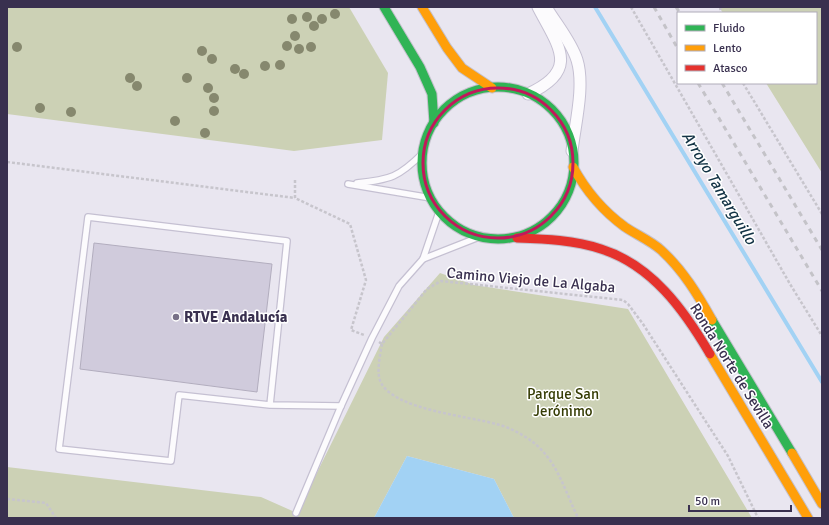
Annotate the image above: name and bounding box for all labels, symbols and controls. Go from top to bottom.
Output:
legend [677,12,817,84]
text: Fluido [713,21,745,36]
text: Lento [713,41,742,56]
text: Atasco [713,61,748,76]
water label: Arroyo Tamarguillo [677,128,761,249]
street label: Camino Viejo de La Algaba [446,264,616,296]
street label: Ronda Norte de Sevilla [686,300,778,432]
place label: RTVE Andalucía [184,308,288,326]
marker: RTVE Andalucía [171,312,181,322]
park label: Parque San Jerónimo [527,385,599,420]
scale bar [689,487,791,513]
text: 50 m [695,494,720,509]

